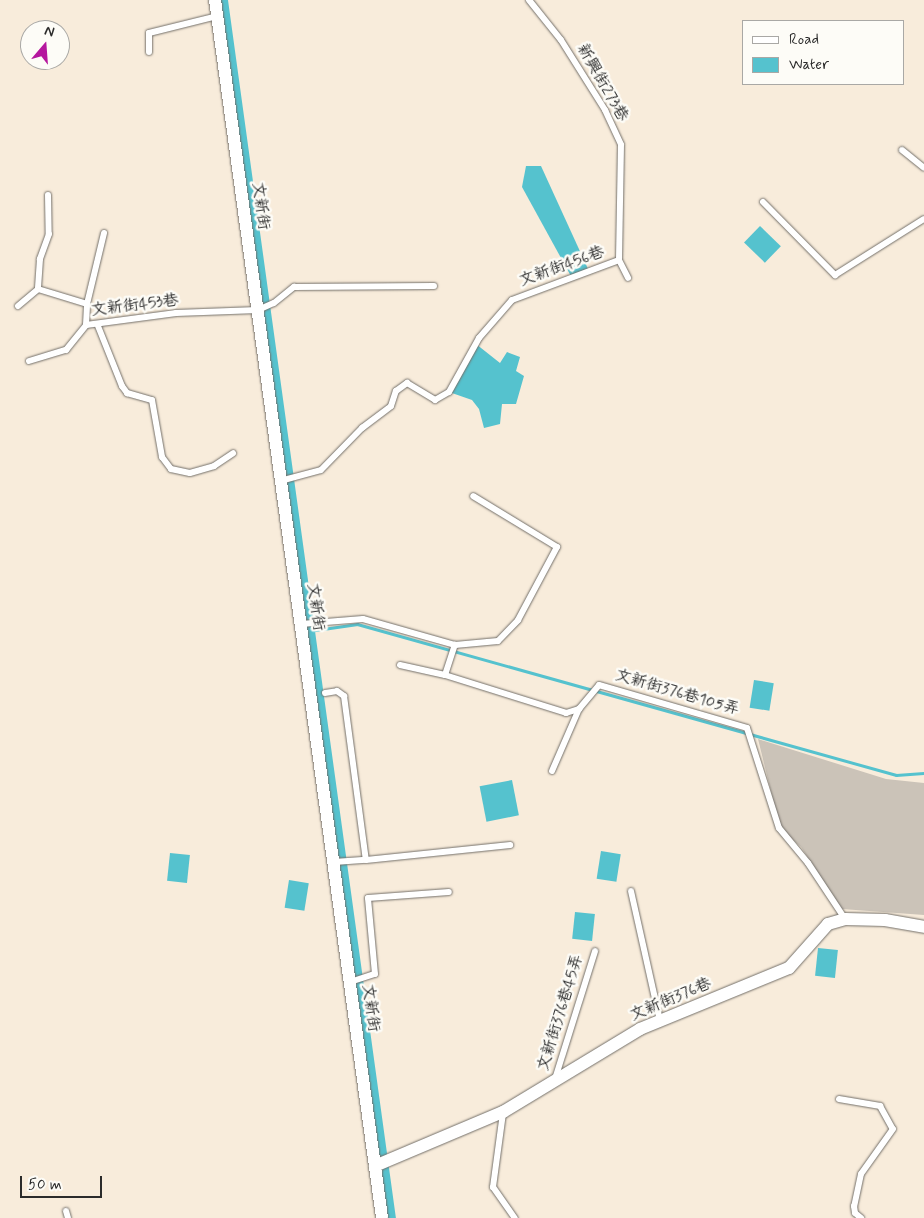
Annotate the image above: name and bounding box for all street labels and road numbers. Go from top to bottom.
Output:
street label: 新興街273巷 [572,41,632,125]
street label: 文新街 [247,181,273,231]
street label: 文新街456巷 [517,243,607,291]
street label: 文新街453巷 [90,291,180,321]
street label: 文新街 [302,582,328,632]
street label: 文新街376巷105弄 [613,666,741,720]
street label: 文新街376巷45弄 [534,953,588,1073]
street label: 文新街376巷 [627,974,715,1026]
street label: 文新街 [357,983,383,1033]

